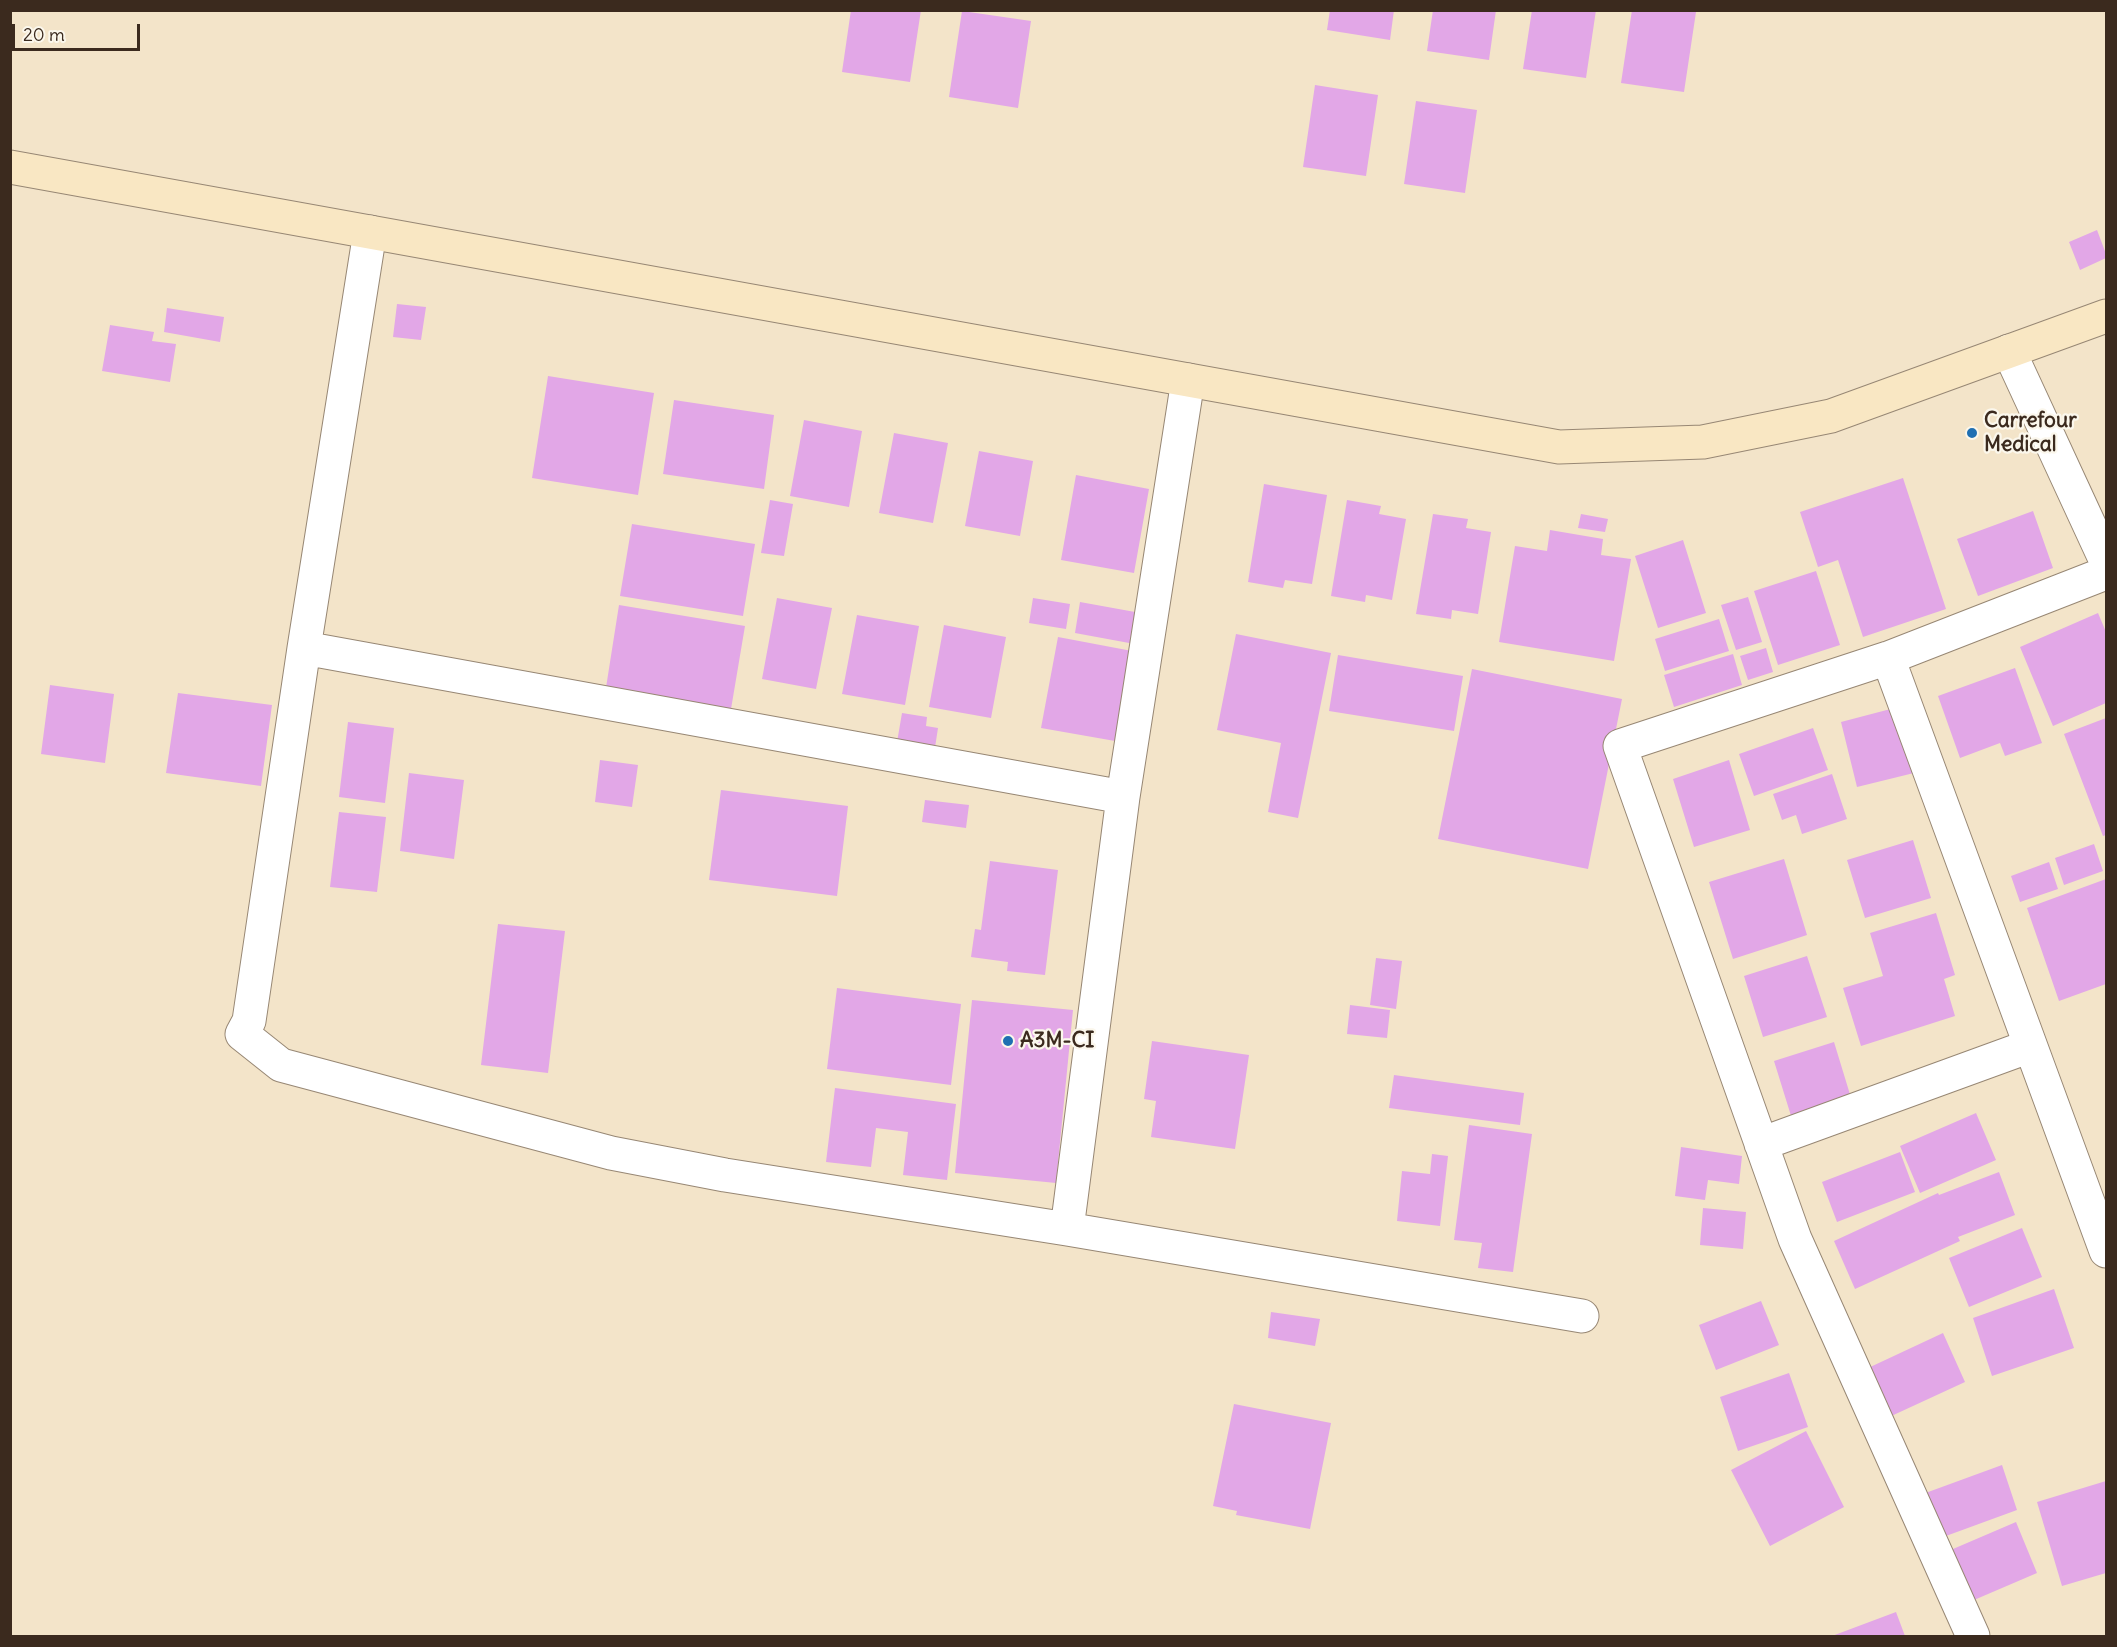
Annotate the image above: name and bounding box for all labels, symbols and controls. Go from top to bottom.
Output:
scale bar [15,12,142,50]
text: 20 m [23,23,65,46]
place label: Carrefour Medical [1984,408,2077,458]
marker: Carrefour Medical [1965,426,1979,440]
place label: A3M-CI [1020,1028,1094,1054]
marker: A3M-CI [1001,1034,1015,1048]

